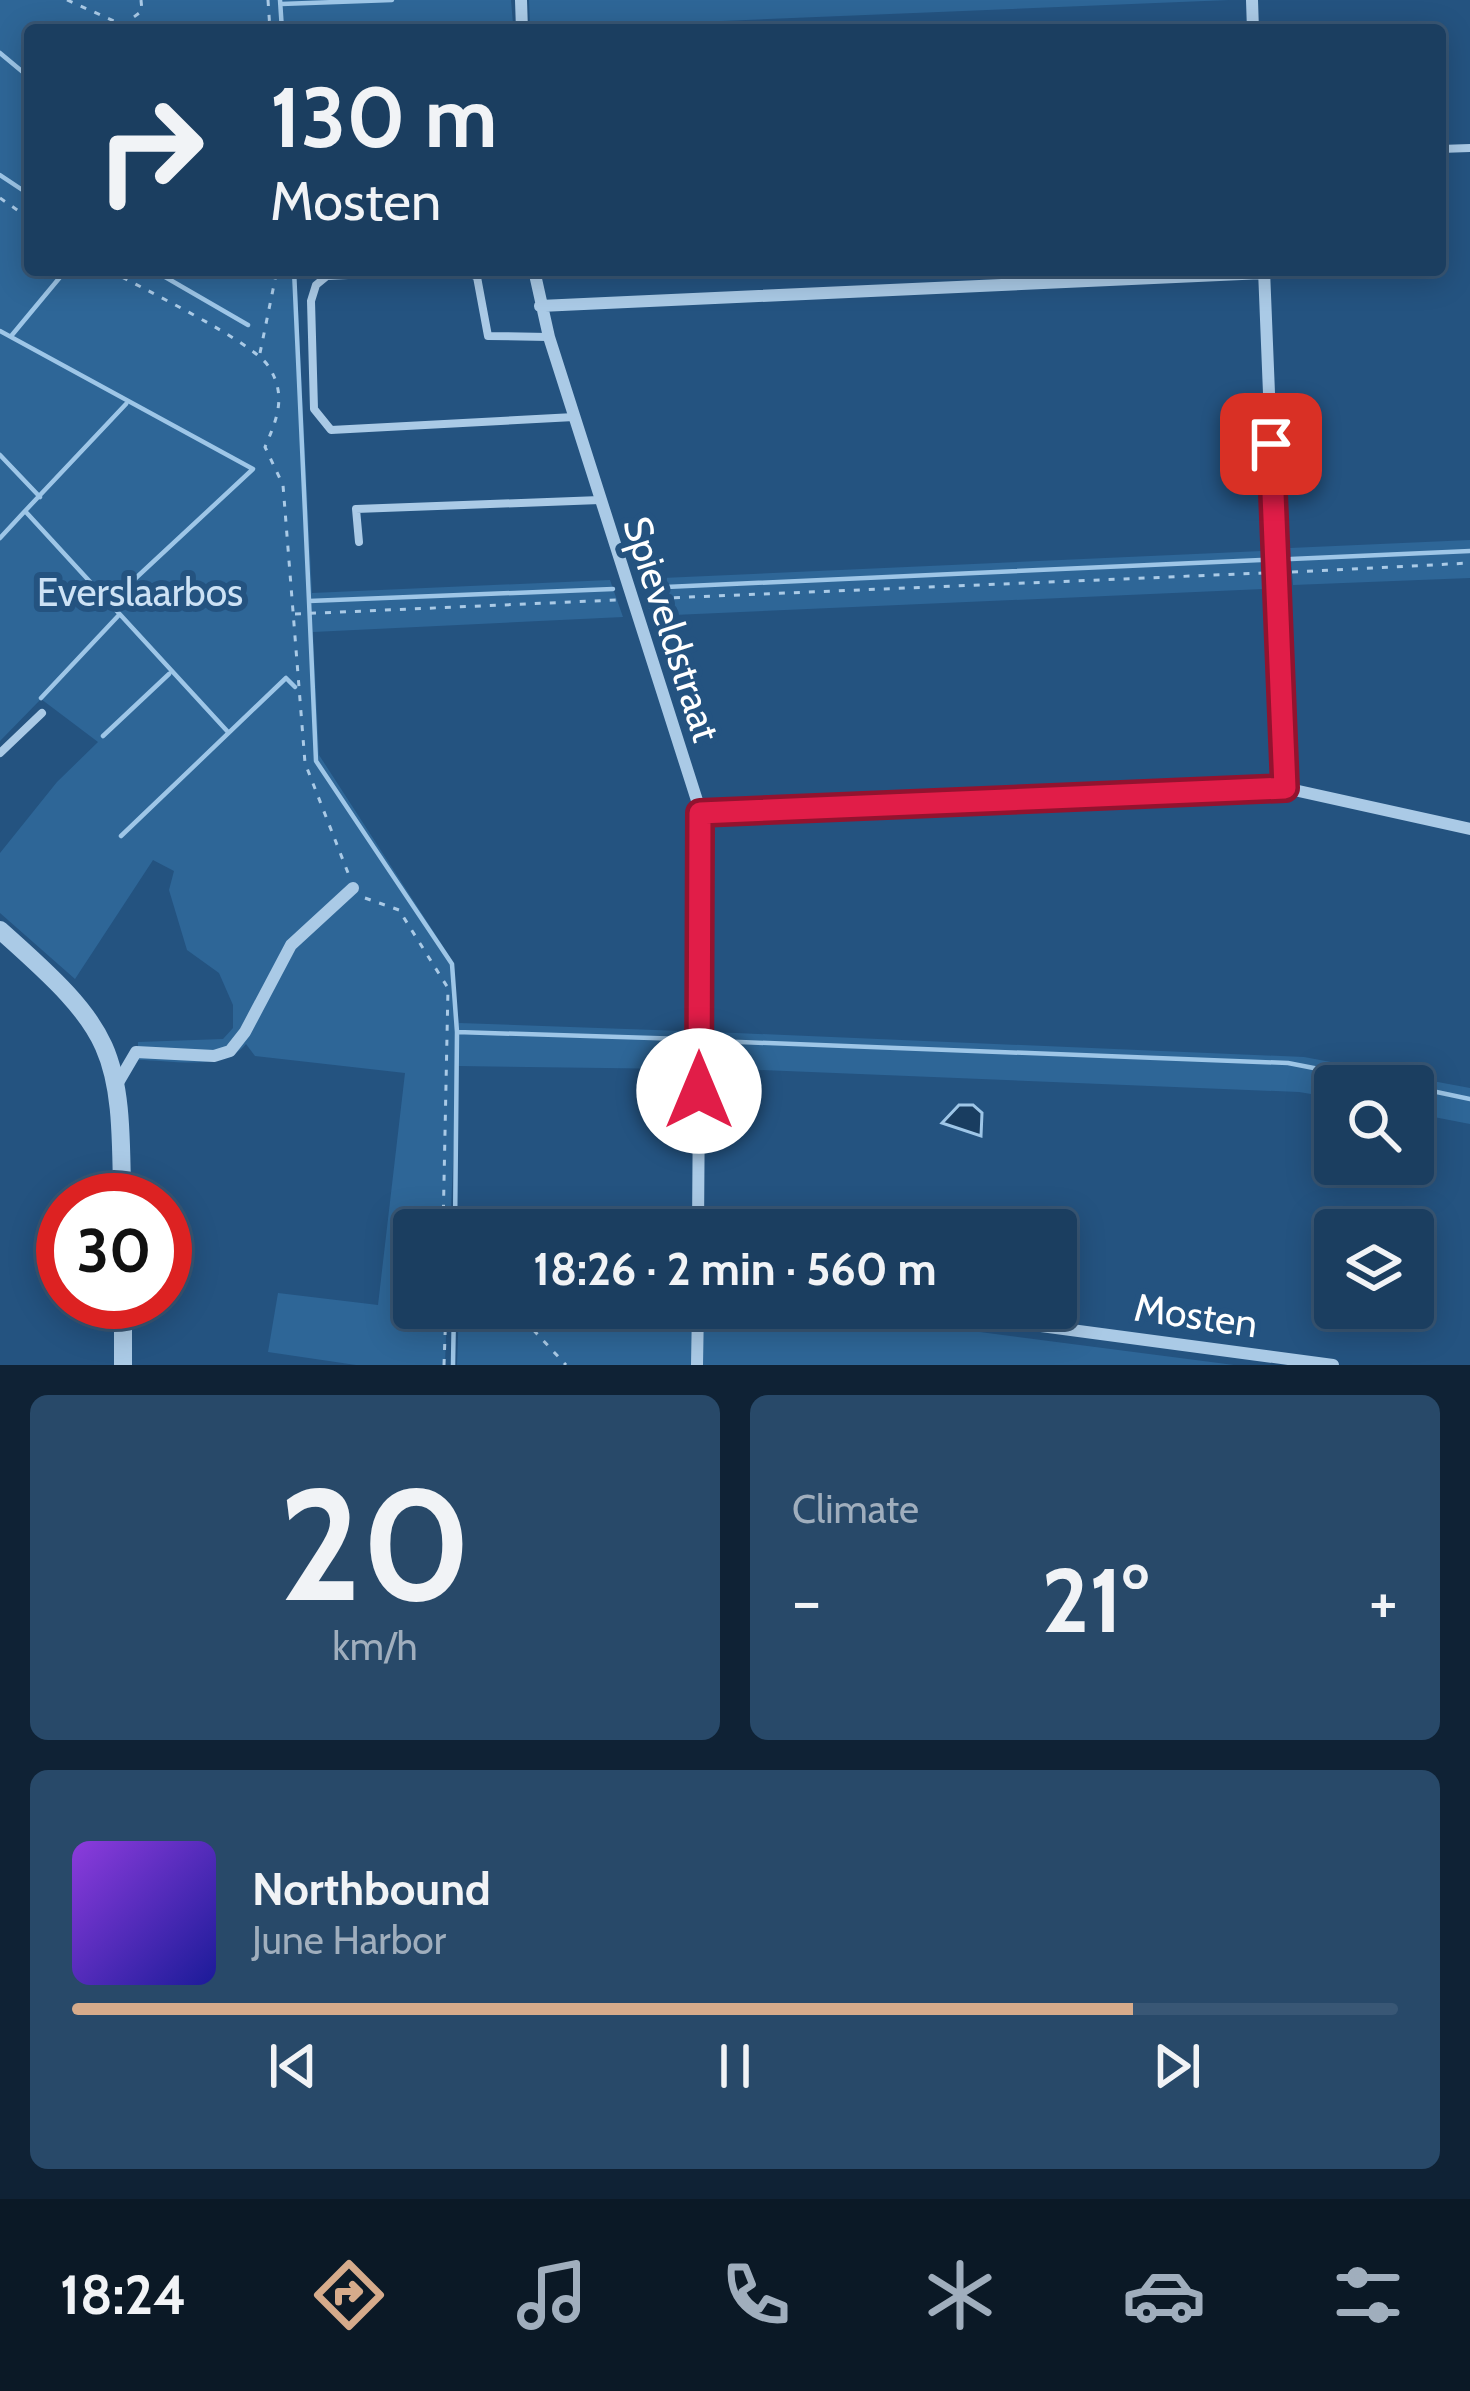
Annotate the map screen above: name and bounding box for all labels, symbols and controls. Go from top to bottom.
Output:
text: 130 m [270,66,497,168]
icon: right [72,72,228,228]
text: Mosten [270,168,441,234]
pin [1220,393,1322,495]
icon: arrive [1238,411,1304,477]
street label: Spieveldstraat [613,511,731,747]
park label: Everslaarbos [37,568,243,616]
position arrow [636,1028,762,1154]
map controls [1314,1065,1434,1329]
button: search [1314,1065,1434,1185]
speed limit sign: 30 [36,1173,192,1329]
button: layers [1314,1209,1434,1329]
text: 18:26 · 2 min · 560 m [533,1242,937,1296]
street label: Mosten [1131,1283,1261,1347]
text: 20 [279,1449,471,1639]
text: Climate [792,1485,919,1533]
text: 21° [1042,1545,1148,1655]
text: − [792,1560,821,1641]
text: + [1369,1560,1398,1641]
text: km/h [332,1622,418,1670]
text: Northbound [252,1862,491,1916]
text: June Harbor [252,1916,446,1964]
icon: previous [260,2033,326,2099]
icon: pause [702,2033,768,2099]
icon: next [1144,2033,1210,2099]
icon: directions [307,2253,391,2337]
icon: music [510,2253,594,2337]
icon: phone [714,2253,798,2337]
icon: climate [918,2253,1002,2337]
icon: car [1122,2253,1206,2337]
icon: filters [1326,2253,1410,2337]
text: 18:24 [60,2262,187,2328]

